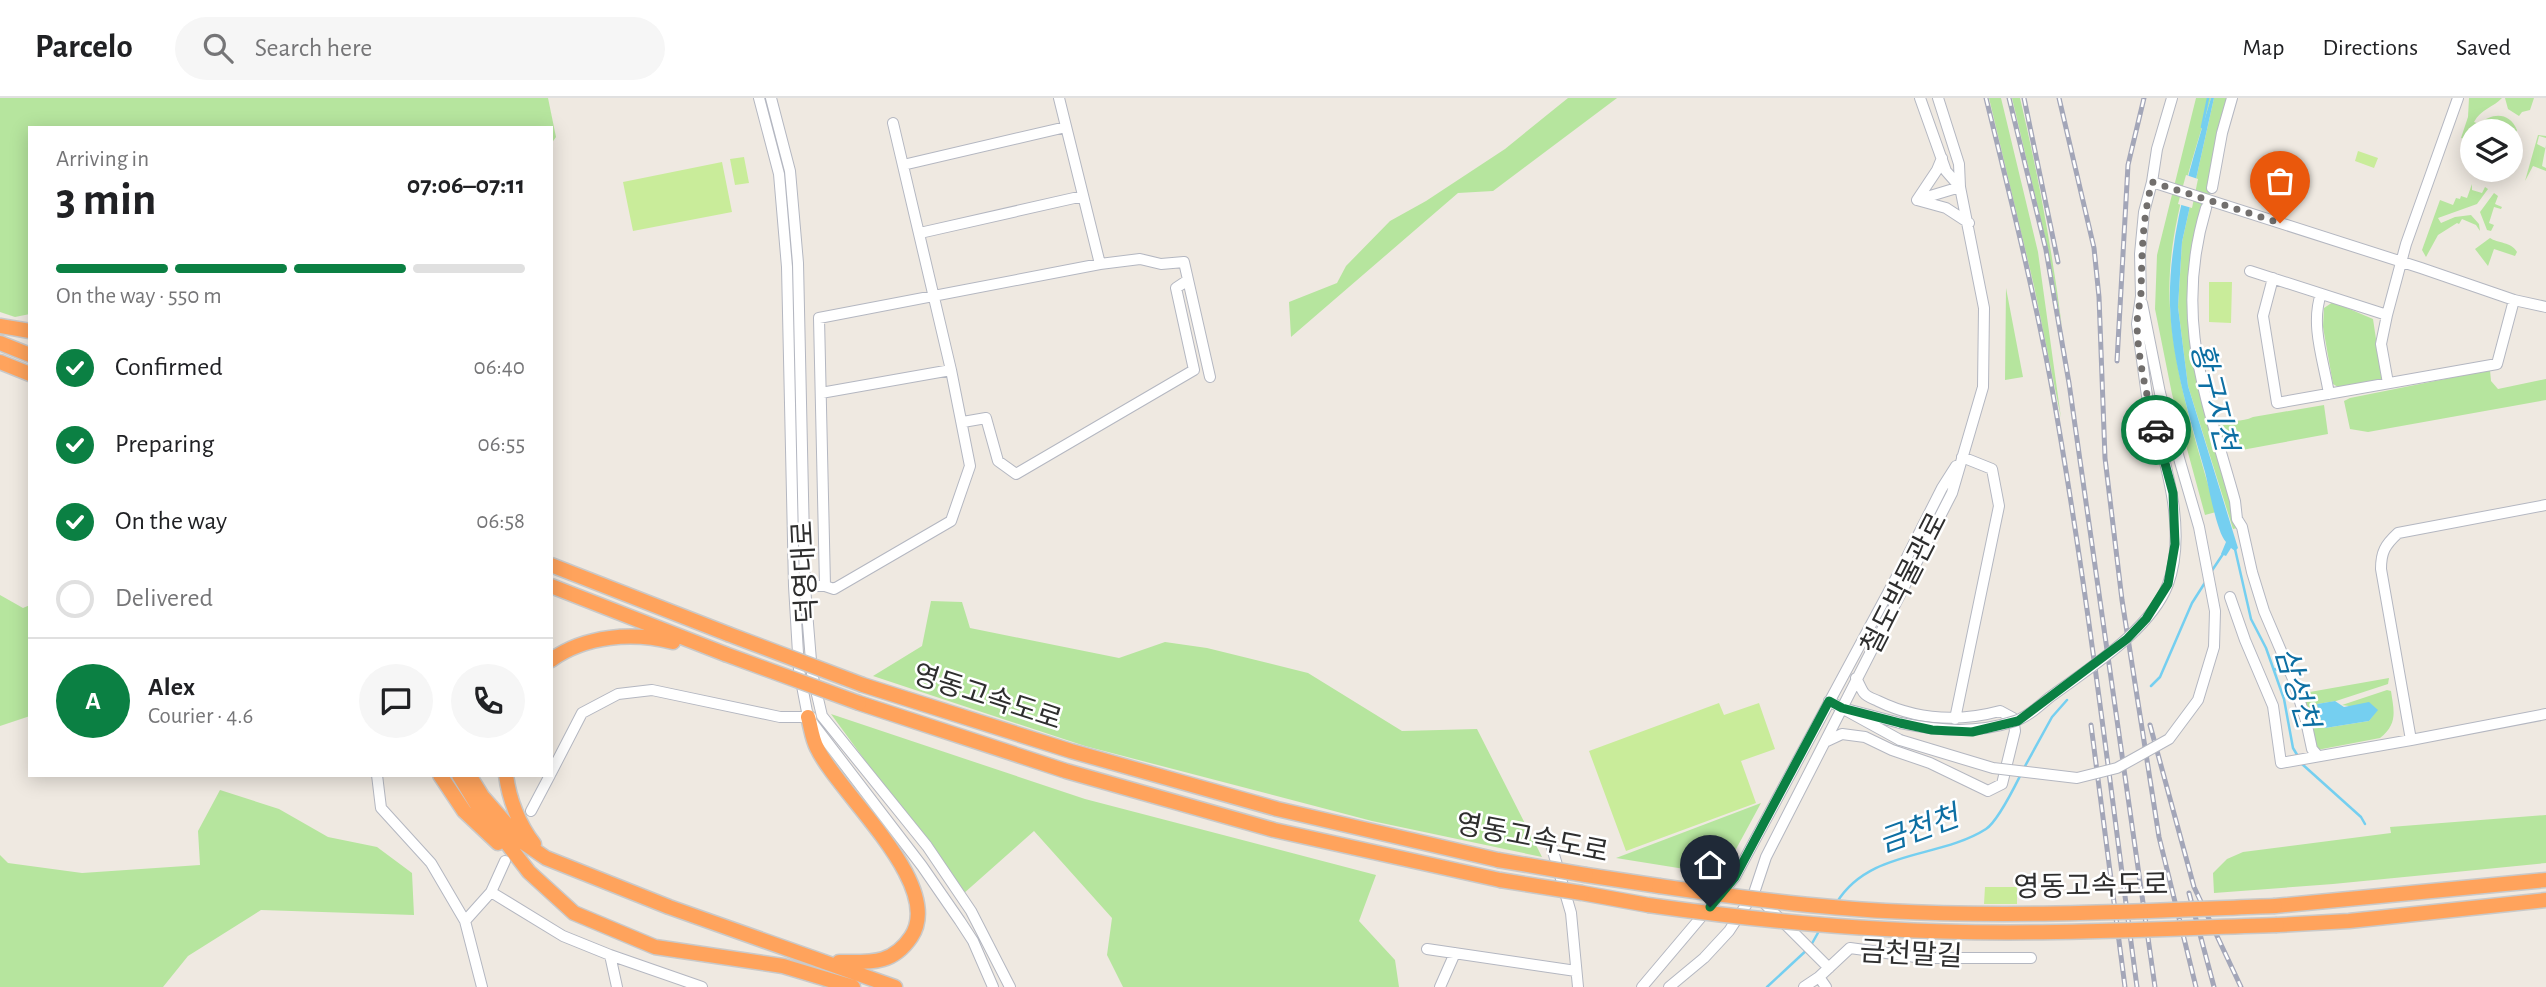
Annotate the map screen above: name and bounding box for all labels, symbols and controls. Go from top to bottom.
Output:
search box [175,17,665,80]
icon: search [199,29,237,67]
text: Parcelo [35,31,133,64]
text: Search here [255,35,372,61]
text: Map [2242,36,2284,60]
text: Directions [2322,36,2418,60]
text: Saved [2456,36,2511,60]
map controls [2460,119,2523,182]
button: layers [2460,119,2523,182]
text: Arriving in [56,148,149,171]
pin [2250,151,2310,223]
icon: bag [2261,162,2299,200]
text: 07:06–07:11 [407,172,525,198]
text: 3 min [56,177,156,223]
text: On the way · 550 m [56,285,222,308]
water label: 황구지천 [2185,340,2243,457]
icon: check [56,349,94,387]
text: Confirmed [115,354,223,380]
text: 06:40 [474,356,525,379]
courier [2121,395,2191,465]
icon: car [2137,411,2175,449]
icon: check [56,426,94,464]
text: Preparing [115,431,214,457]
text: 06:55 [478,433,525,456]
icon: check [56,503,94,541]
text: On the way [115,508,227,534]
street label: 철도박물관로 [1856,508,1953,659]
text: 06:58 [476,510,525,533]
street label: 덕영대로 [787,520,823,624]
text: Delivered [115,585,213,611]
water label: 삼성천 [2270,644,2324,735]
street label: 영동고속도로 [909,659,1065,735]
button: chat [359,664,433,738]
button: phone [451,664,525,738]
text: Alex [148,674,195,700]
text: A [85,688,101,714]
text: Courier · 4.6 [148,705,253,728]
water label: 금천천 [1875,800,1966,858]
street label: 영동고속도로 [1453,809,1611,867]
pin [1680,835,1740,907]
icon: home [1691,846,1729,884]
street label: 영동고속도로 [2013,870,2169,902]
street label: 금천말길 [1859,936,1963,972]

